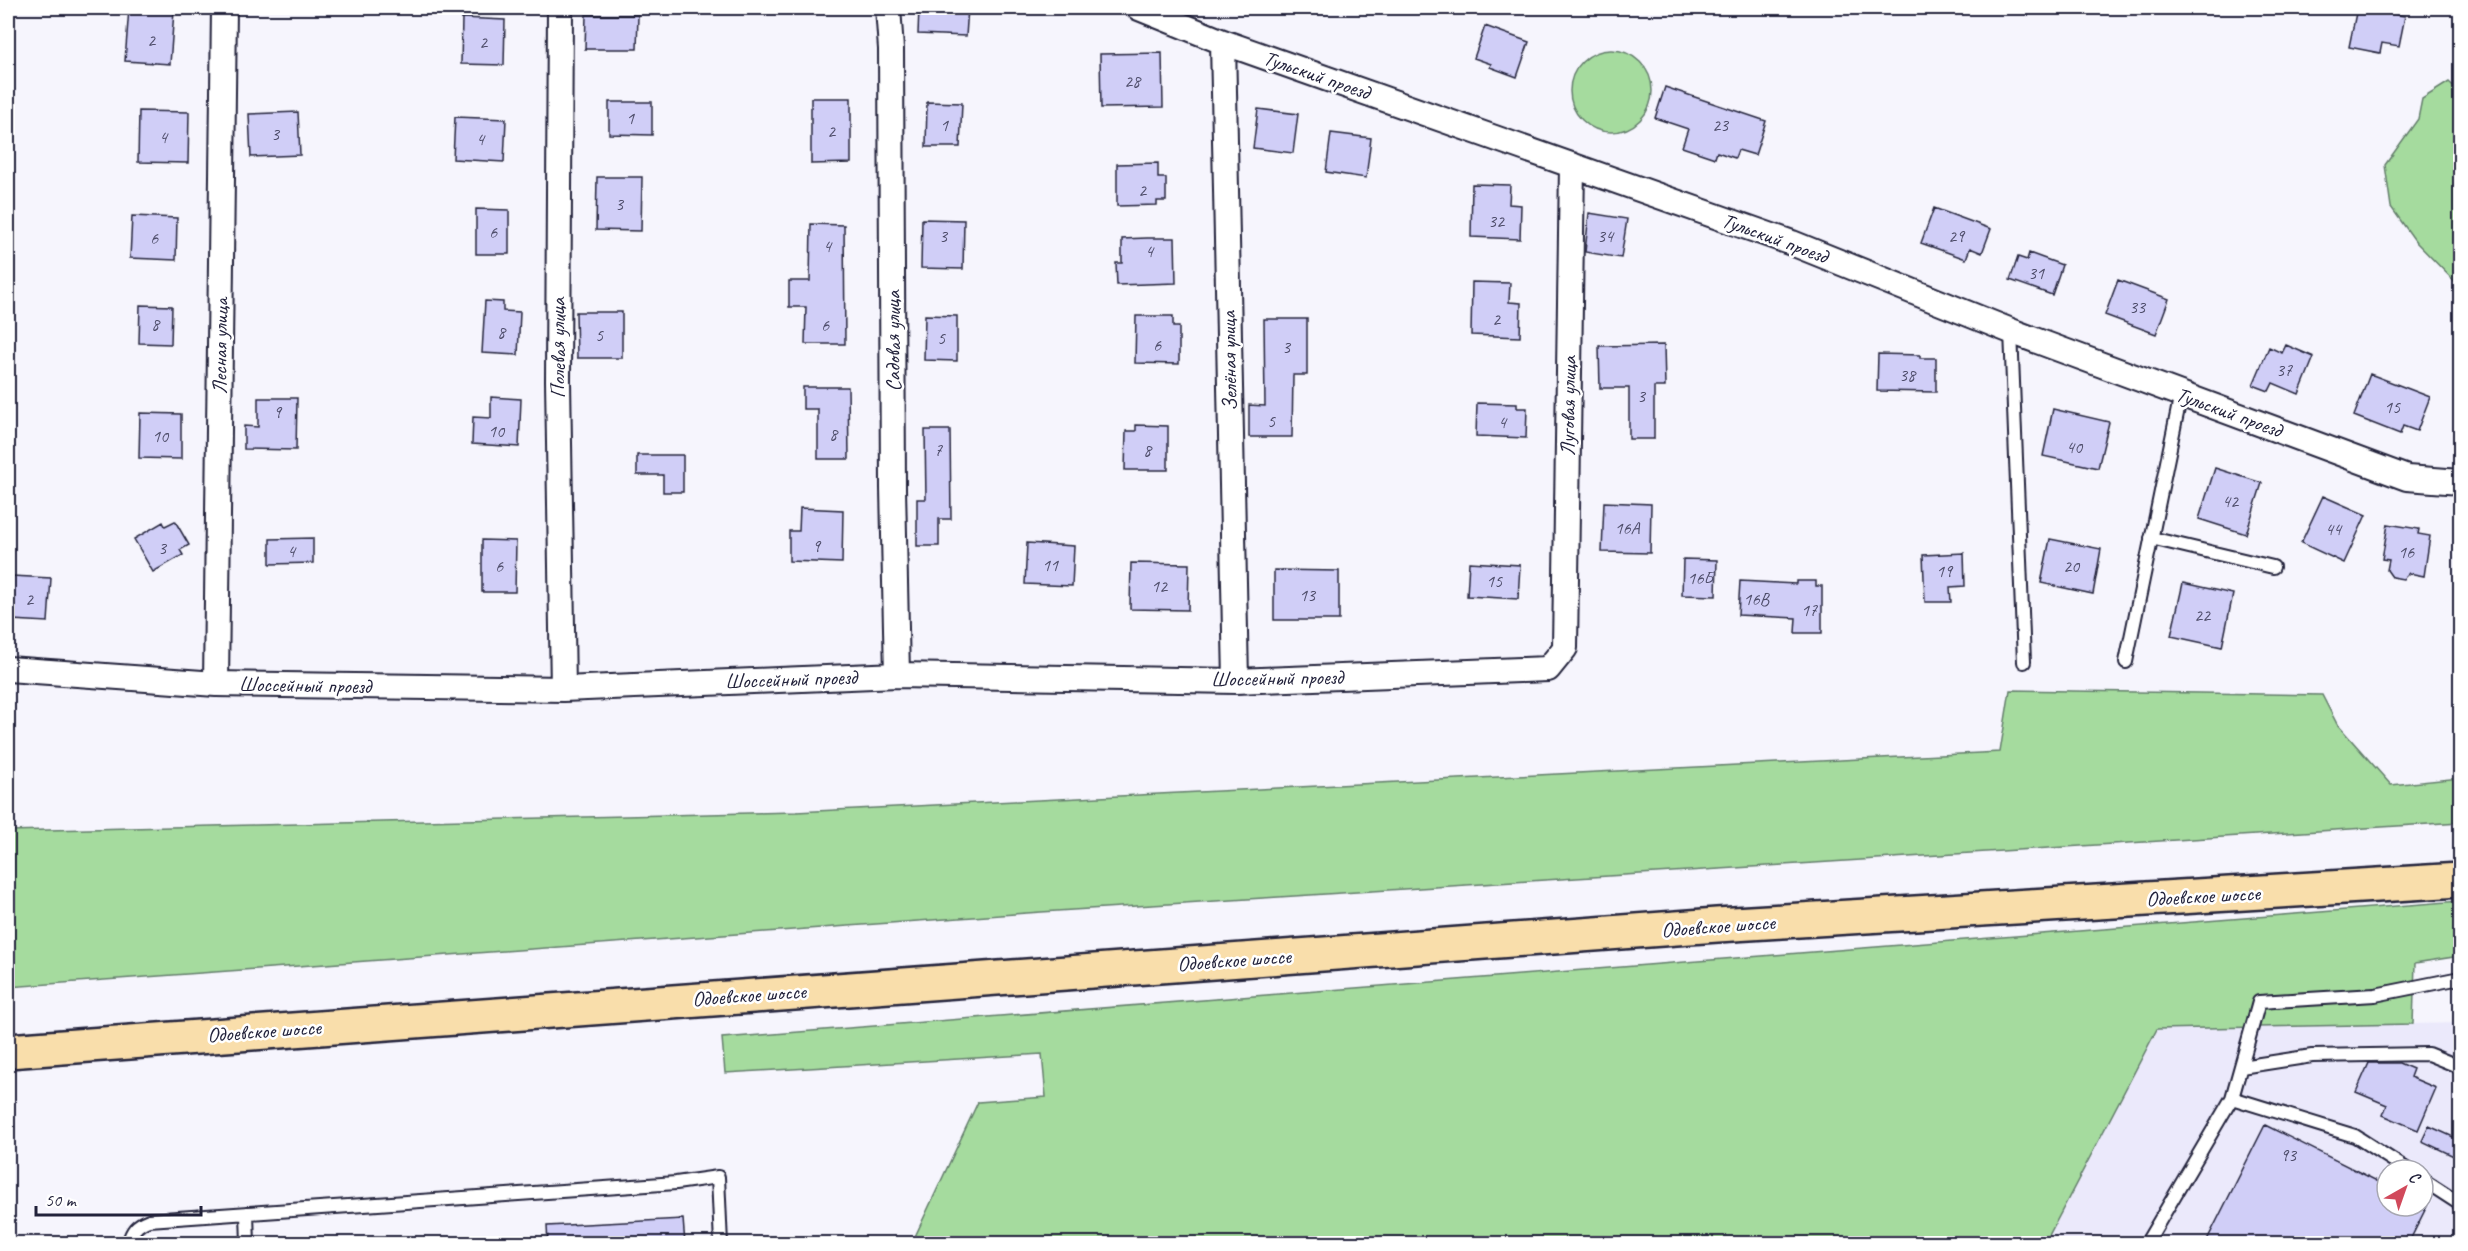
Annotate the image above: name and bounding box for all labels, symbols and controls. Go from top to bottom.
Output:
house number: 2 [147,29,157,51]
house number: 2 [479,31,489,53]
street label: Тульский проезд [1260,45,1376,106]
house number: 28 [1124,70,1142,92]
house number: 1 [626,107,635,129]
house number: 1 [940,114,949,136]
house number: 23 [1712,114,1730,136]
house number: 2 [827,120,837,142]
house number: 3 [271,123,281,145]
house number: 4 [159,126,169,148]
house number: 4 [476,128,486,150]
house number: 2 [1138,179,1148,201]
house number: 3 [615,193,625,215]
street label: Тульский проезд [1718,207,1834,270]
house number: 32 [1488,210,1506,232]
house number: 6 [489,221,498,243]
house number: 3 [939,225,949,247]
house number: 34 [1597,225,1615,247]
house number: 29 [1948,225,1966,247]
house number: 6 [150,227,159,249]
house number: 4 [823,235,833,257]
house number: 4 [1145,240,1155,262]
house number: 31 [2028,262,2045,284]
street label: Садовая улица [880,289,906,391]
street label: Лесная улица [206,295,234,394]
street label: Полевая улица [545,296,571,398]
house number: 33 [2129,296,2147,318]
house number: 2 [1492,308,1502,330]
street label: Зелёная улица [1215,309,1243,411]
house number: 8 [151,313,161,335]
house number: 6 [821,314,830,336]
house number: 8 [497,321,507,343]
house number: 5 [595,324,604,346]
house number: 5 [937,327,946,349]
house number: 6 [1153,334,1162,356]
house number: 3 [1282,336,1292,358]
street label: Луговая улица [1554,354,1582,456]
house number: 37 [2276,359,2293,381]
house number: 38 [1899,364,1917,386]
street label: Тульский проезд [2172,381,2288,444]
house number: 3 [1637,385,1647,407]
house number: 15 [2384,396,2401,418]
house number: 9 [273,401,283,423]
house number: 5 [1267,410,1276,432]
house number: 4 [1498,411,1508,433]
house number: 10 [488,420,506,442]
house number: 8 [829,423,839,445]
house number: 10 [152,425,170,447]
house number: 40 [2066,436,2084,458]
house number: 7 [934,439,943,461]
house number: 8 [1143,439,1153,461]
house number: 42 [2222,490,2240,512]
house number: 16А [1614,517,1641,539]
house number: 44 [2325,518,2343,540]
house number: 9 [812,535,822,557]
house number: 3 [158,537,168,559]
house number: 4 [287,540,297,562]
house number: 16 [2398,541,2415,563]
house number: 11 [1042,554,1059,576]
house number: 6 [495,555,504,577]
house number: 20 [2063,555,2081,577]
house number: 19 [1936,560,1954,582]
house number: 16Б [1687,567,1716,589]
house number: 15 [1486,570,1503,592]
house number: 12 [1151,575,1169,597]
house number: 13 [1299,584,1317,606]
house number: 2 [25,588,35,610]
house number: 16В [1743,588,1770,610]
house number: 17 [1801,599,1818,621]
house number: 22 [2194,604,2212,626]
street label: Шоссейный проезд [725,664,860,694]
street label: Шоссейный проезд [1211,664,1346,692]
street label: Шоссейный проезд [239,671,374,699]
street label: Одоевское шоссе [2145,880,2262,912]
street label: Одоевское шоссе [1660,909,1777,943]
street label: Одоевское шоссе [1176,943,1293,977]
street label: Одоевское шоссе [691,978,808,1012]
street label: Одоевское шоссе [206,1014,323,1048]
house number: 93 [2280,1144,2298,1166]
north arrow [2375,1158,2435,1218]
text: С [2405,1167,2425,1189]
scale bar [36,1179,201,1217]
text: 50 m [45,1189,78,1211]

